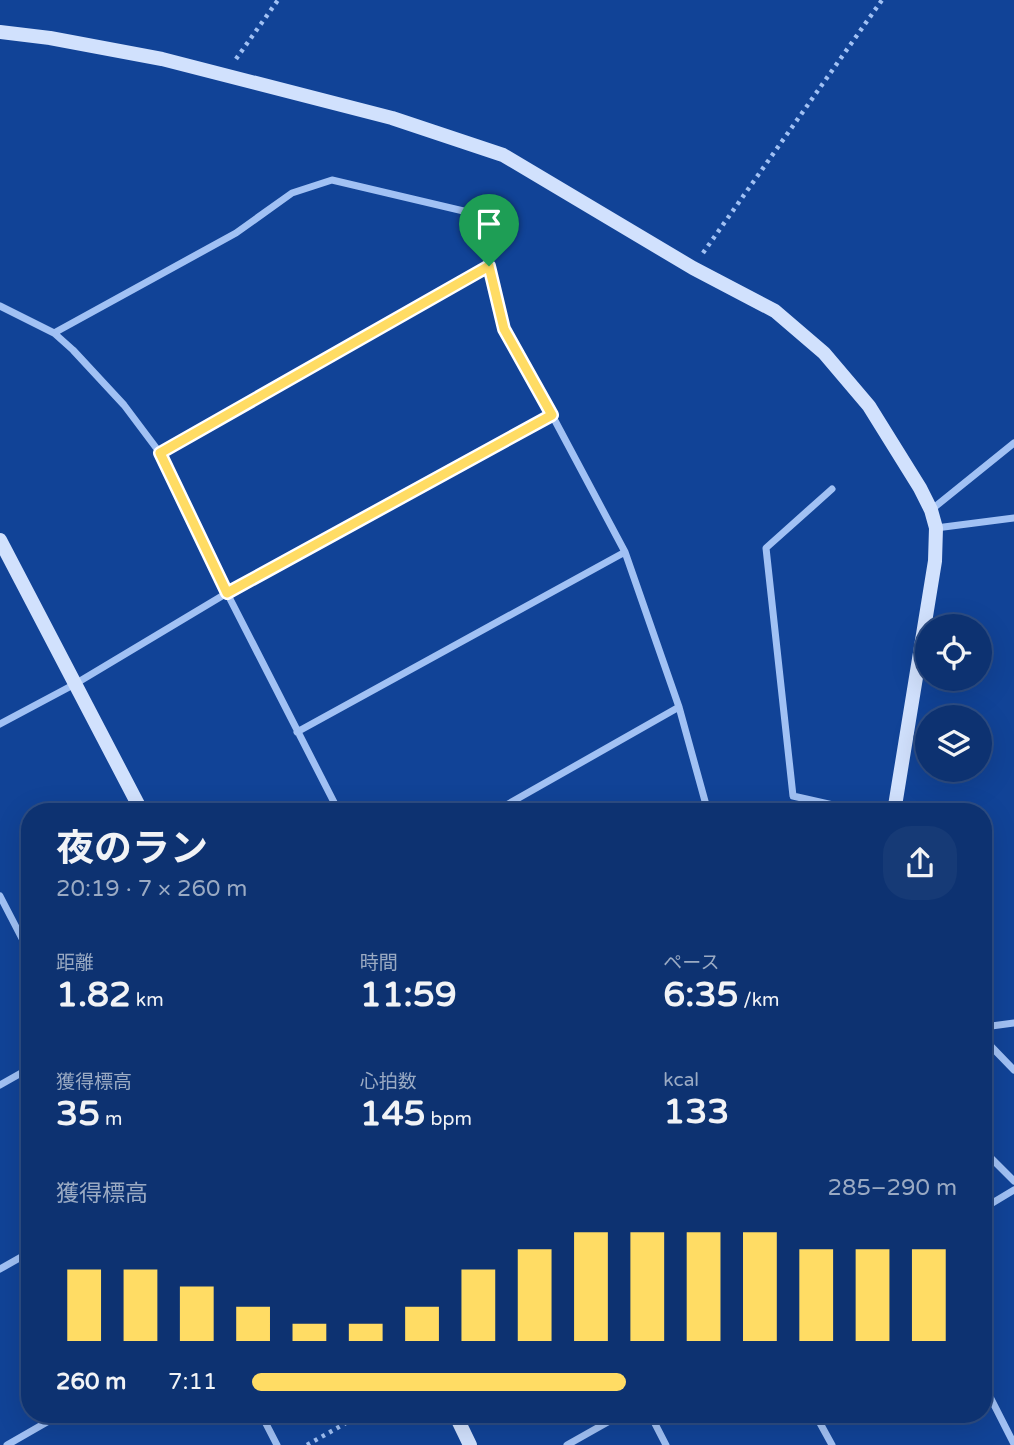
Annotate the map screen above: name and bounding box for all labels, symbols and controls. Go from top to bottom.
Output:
pin [459,194,519,266]
icon: arrive [470,205,508,243]
map controls [915,614,992,782]
button: locate [915,614,992,691]
button: layers [915,705,992,782]
text: 夜のラン [56,826,208,872]
button: share [883,826,957,900]
text: 20:19 · 7 × 260 m [56,875,247,903]
text: 距離 [56,952,94,974]
text: 時間 [360,952,398,974]
text: ペース [663,952,719,974]
text: 1.82 [56,974,131,1016]
text: 11:59 [360,974,457,1016]
text: 6:35 [663,974,738,1016]
text: km [131,989,164,1011]
text: /km [738,989,780,1011]
text: kcal [663,1069,699,1091]
text: 獲得標高 [56,1071,132,1093]
text: 心拍数 [360,1071,417,1093]
text: 133 [663,1091,729,1133]
text: 35 [56,1093,100,1135]
text: 145 [360,1093,426,1135]
text: m [100,1108,122,1130]
text: bpm [426,1108,472,1130]
text: 285–290 m [828,1174,957,1202]
text: 獲得標高 [56,1180,148,1208]
text: 260 m [56,1368,126,1396]
text: 7:11 [168,1368,217,1396]

